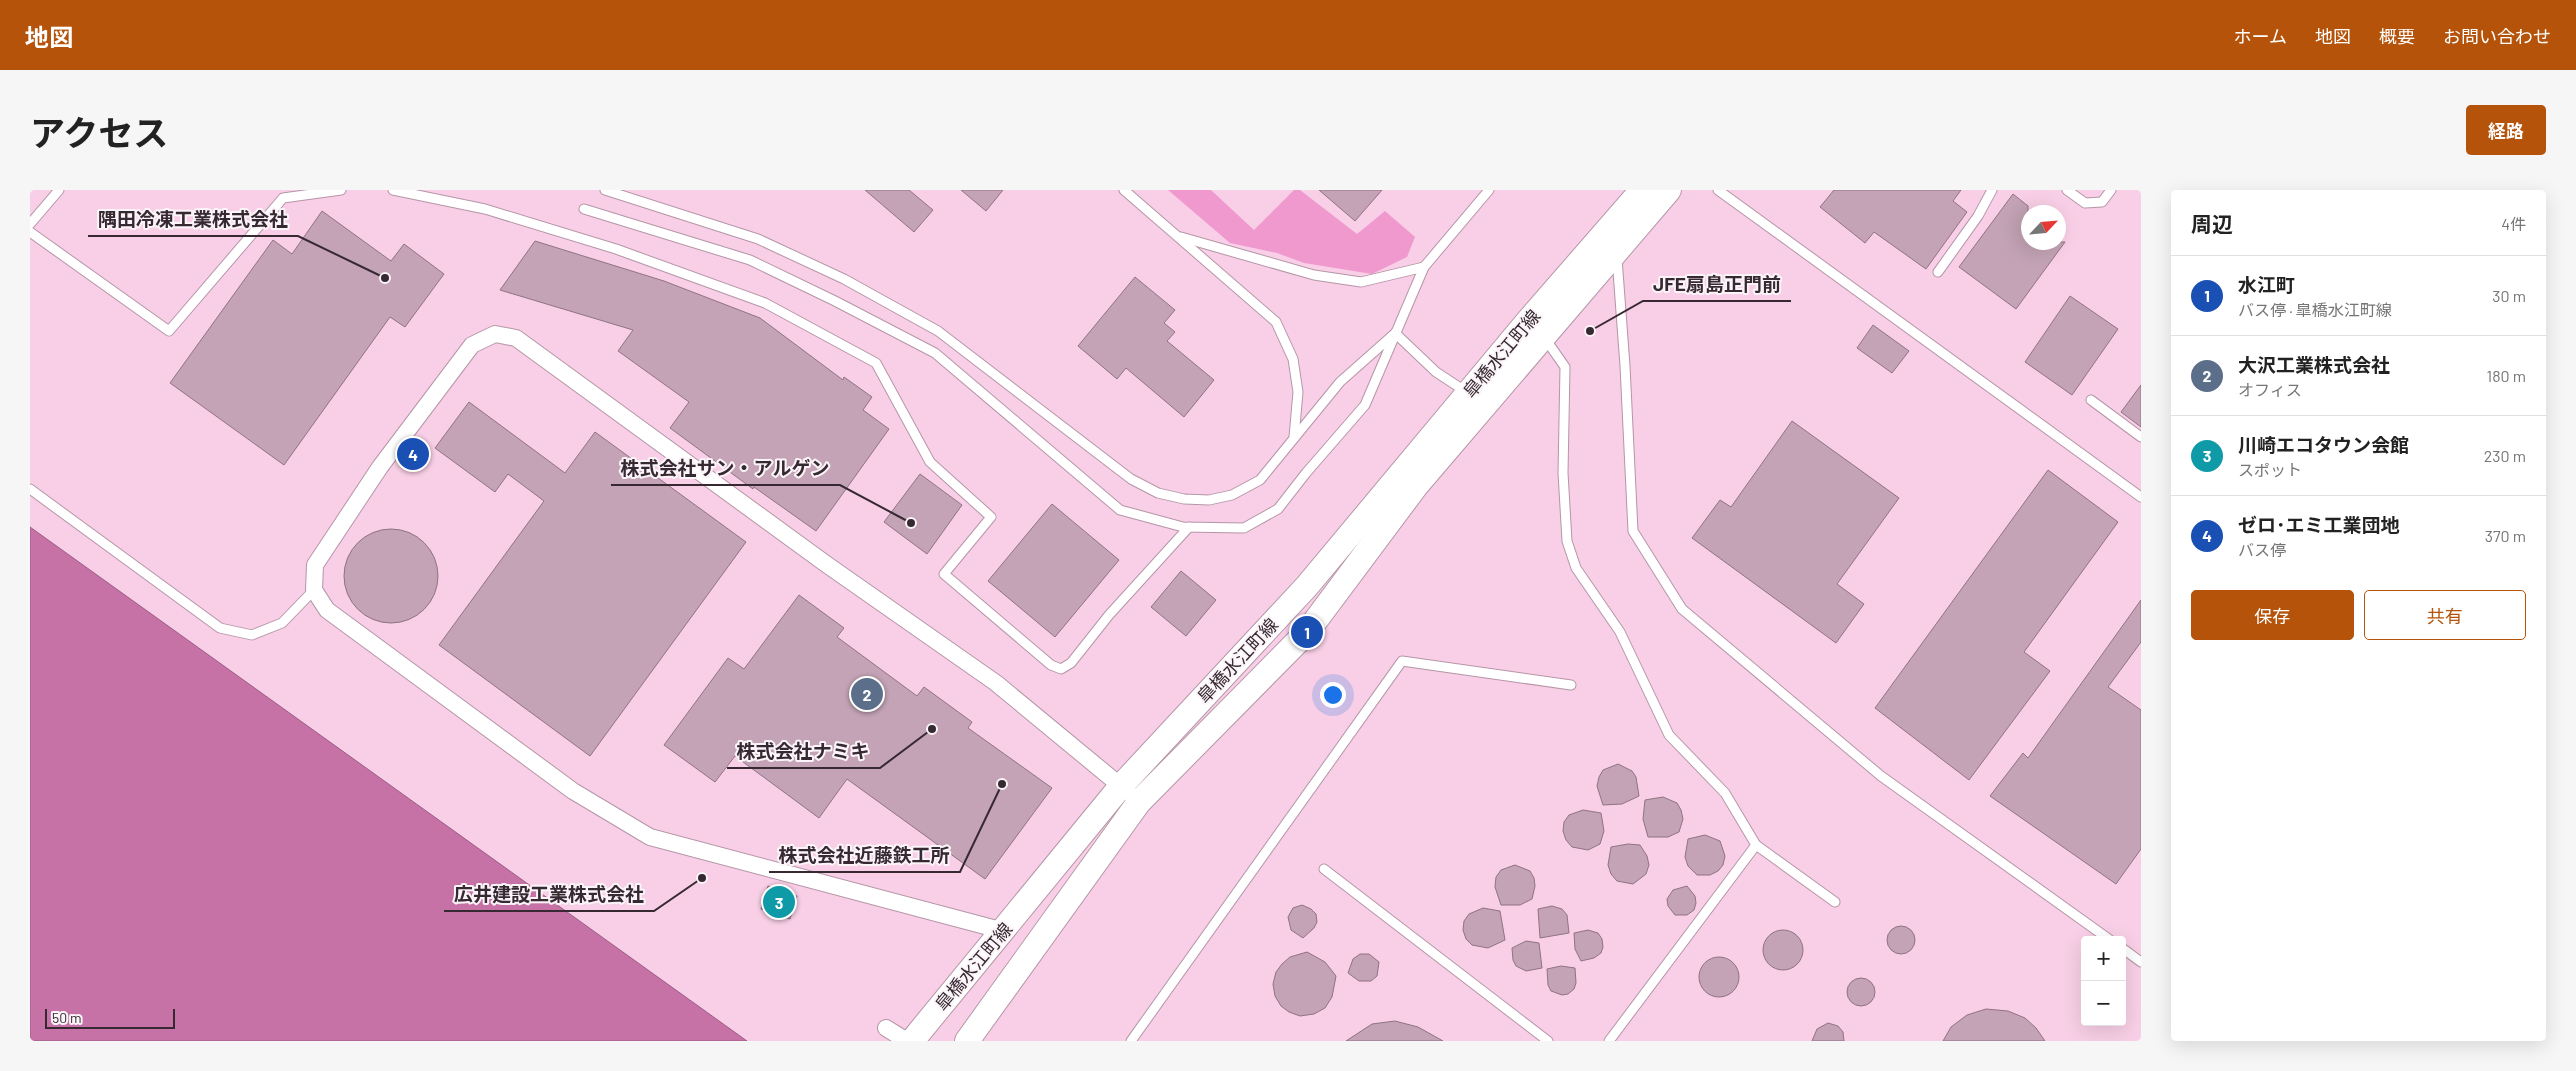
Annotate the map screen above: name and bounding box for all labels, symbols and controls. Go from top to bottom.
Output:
text: 地図 [25,22,73,51]
text: ホーム [2234,25,2287,47]
text: 地図 [2315,25,2351,47]
text: 概要 [2379,25,2415,47]
text: お問い合わせ [2443,25,2551,47]
button: 経路 [2466,105,2546,155]
text: アクセス [30,111,168,153]
callout: 隅田冷凍工業株式会社 [88,202,298,236]
north arrow [2021,205,2066,250]
text: 隅田冷凍工業株式会社 [98,207,288,230]
text: 周辺 [2191,211,2233,236]
text: 4件 [2501,214,2526,233]
callout: JFE扇島正門前 [1643,267,1791,301]
text: JFE扇島正門前 [1653,272,1781,295]
text: 水江町 [2238,273,2295,296]
text: 1 [2204,286,2210,305]
text: 30 m [2492,286,2526,305]
text: バス停 · 皐橋水江町線 [2238,300,2392,319]
street label: 皐橋水江町線 [1458,305,1544,402]
text: 大沢工業株式会社 [2238,353,2390,376]
text: 2 [2203,366,2211,385]
text: 180 m [2487,366,2526,385]
text: オフィス [2238,380,2302,399]
text: 川崎エコタウン会館 [2238,433,2409,456]
pin: 4 [397,435,429,473]
text: 3 [2203,446,2211,465]
text: 230 m [2484,446,2526,465]
callout: 株式会社サン・アルゲン [611,451,840,485]
text: 株式会社サン・アルゲン [621,456,829,479]
text: スポット [2238,460,2302,479]
text: ゼロ･エミ工業団地 [2238,513,2400,536]
text: 4 [2202,526,2212,545]
text: 370 m [2485,526,2526,545]
text: バス停 [2238,540,2286,559]
button: 保存 [2191,590,2354,640]
button: 共有 [2364,590,2526,640]
street label: 皐橋水江町線 [1192,613,1282,707]
pin: 1 [1291,613,1323,651]
pin: 2 [851,675,883,713]
your location [1320,682,1346,708]
callout: 株式会社ナミキ [727,734,880,768]
text: 株式会社ナミキ [736,739,870,762]
callout: 株式会社近藤鉄工所 [769,838,960,872]
text: 株式会社近藤鉄工所 [778,843,950,866]
callout: 広井建設工業株式会社 [444,877,654,911]
text: 広井建設工業株式会社 [454,882,644,905]
pin: 3 [763,883,795,921]
street label: 皐橋水江町線 [930,918,1016,1015]
map controls [2081,936,2126,1026]
button: + [2081,936,2126,981]
button: − [2081,981,2126,1026]
scale bar [45,1006,175,1029]
text: 50 m [52,1009,81,1026]

